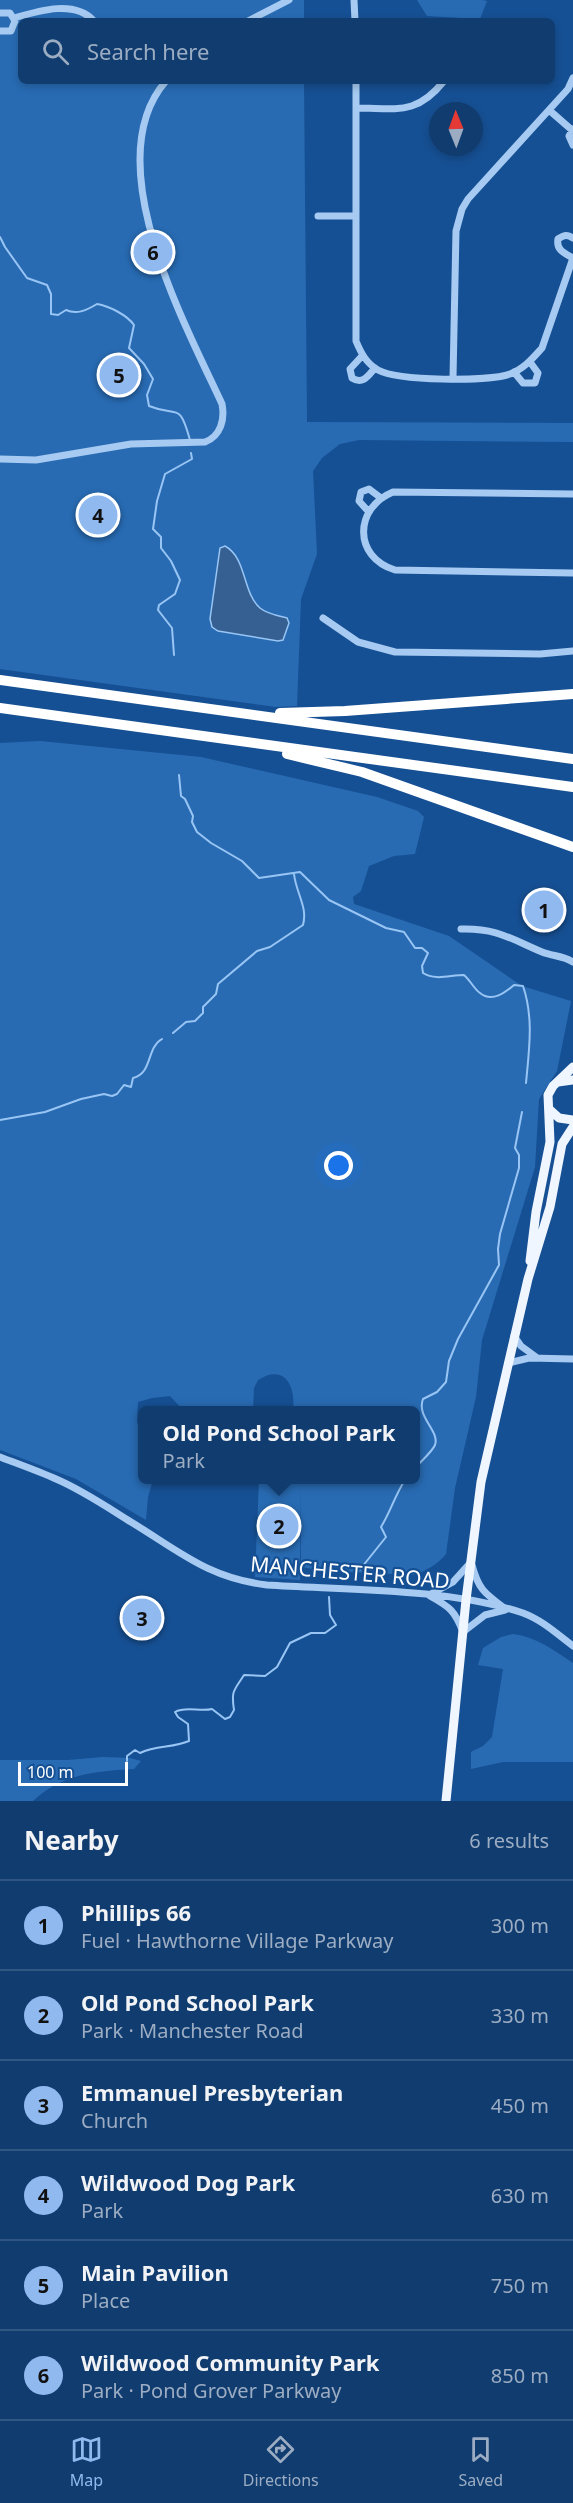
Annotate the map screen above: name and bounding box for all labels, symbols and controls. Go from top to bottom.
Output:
search box [18,18,555,84]
icon: search [39,35,72,68]
text: Search here [87,36,209,66]
north arrow [429,102,483,156]
pin: 6 [134,230,172,274]
pin: 5 [100,352,138,398]
pin: 4 [78,492,118,538]
pin: 1 [524,888,564,932]
your location [324,1151,353,1180]
popup [138,1406,420,1484]
text: Old Pond School Park [163,1417,395,1447]
text: Park [163,1447,205,1474]
pin: 2 [260,1504,298,1549]
street label: MANCHESTER ROAD [249,1549,451,1595]
pin: 3 [122,1596,162,1640]
scale bar [18,1759,128,1786]
text: 100 m [27,1761,74,1783]
text: Nearby [24,1822,119,1858]
text: 6 results [469,1827,549,1854]
text: Phillips 66 [81,1897,191,1927]
text: 1 [38,1912,49,1939]
text: 300 m [491,1912,549,1939]
text: Fuel · Hawthorne Village Parkway [81,1927,393,1954]
text: Old Pond School Park [81,1987,314,2017]
text: 2 [38,2002,49,2029]
text: 330 m [491,2002,549,2029]
text: Park · Manchester Road [81,2017,304,2044]
text: Emmanuel Presbyterian [81,2077,343,2107]
text: 3 [38,2092,49,2119]
text: 450 m [491,2092,549,2119]
text: Church [81,2107,148,2134]
text: Wildwood Dog Park [81,2167,295,2197]
text: 4 [38,2182,49,2209]
text: 630 m [491,2182,549,2209]
text: Park [81,2197,123,2224]
text: Main Pavilion [81,2257,229,2287]
text: 5 [38,2272,49,2299]
text: 750 m [491,2272,549,2299]
text: Place [81,2287,130,2314]
text: Wildwood Community Park [81,2347,379,2377]
text: 6 [38,2362,49,2389]
text: 850 m [491,2362,549,2389]
text: Park · Pond Grover Parkway [81,2377,342,2404]
tab: Map [70,2433,103,2491]
tab: Directions [243,2433,319,2491]
tab: Saved [458,2433,503,2491]

